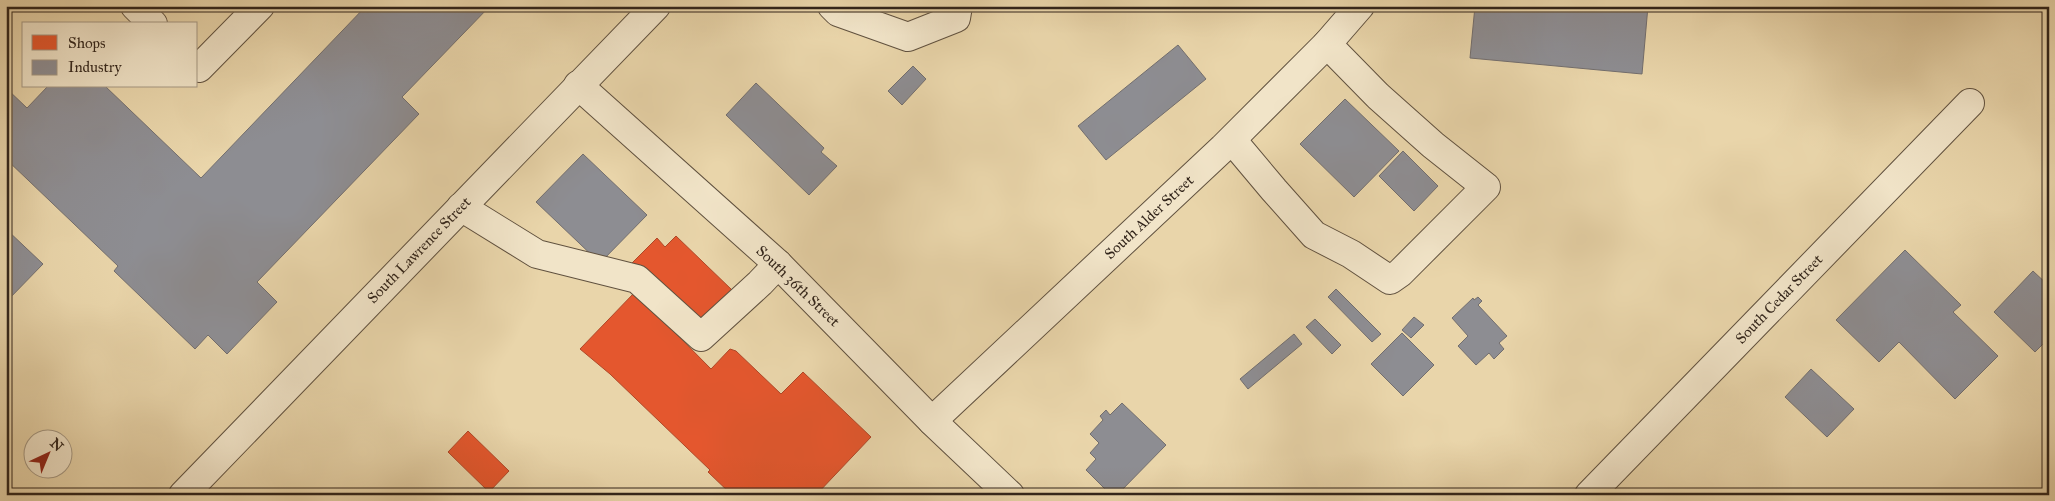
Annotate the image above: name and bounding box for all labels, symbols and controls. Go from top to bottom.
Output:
legend [22,22,198,88]
text: Shops [68,34,106,52]
text: Industry [68,58,122,76]
street label: South Alder Street [1101,171,1198,263]
street label: South Lawrence Street [363,192,475,307]
street label: South 36th Street [753,242,844,331]
street label: South Cedar Street [1732,250,1827,348]
north arrow [22,428,72,478]
text: N [47,435,67,455]

